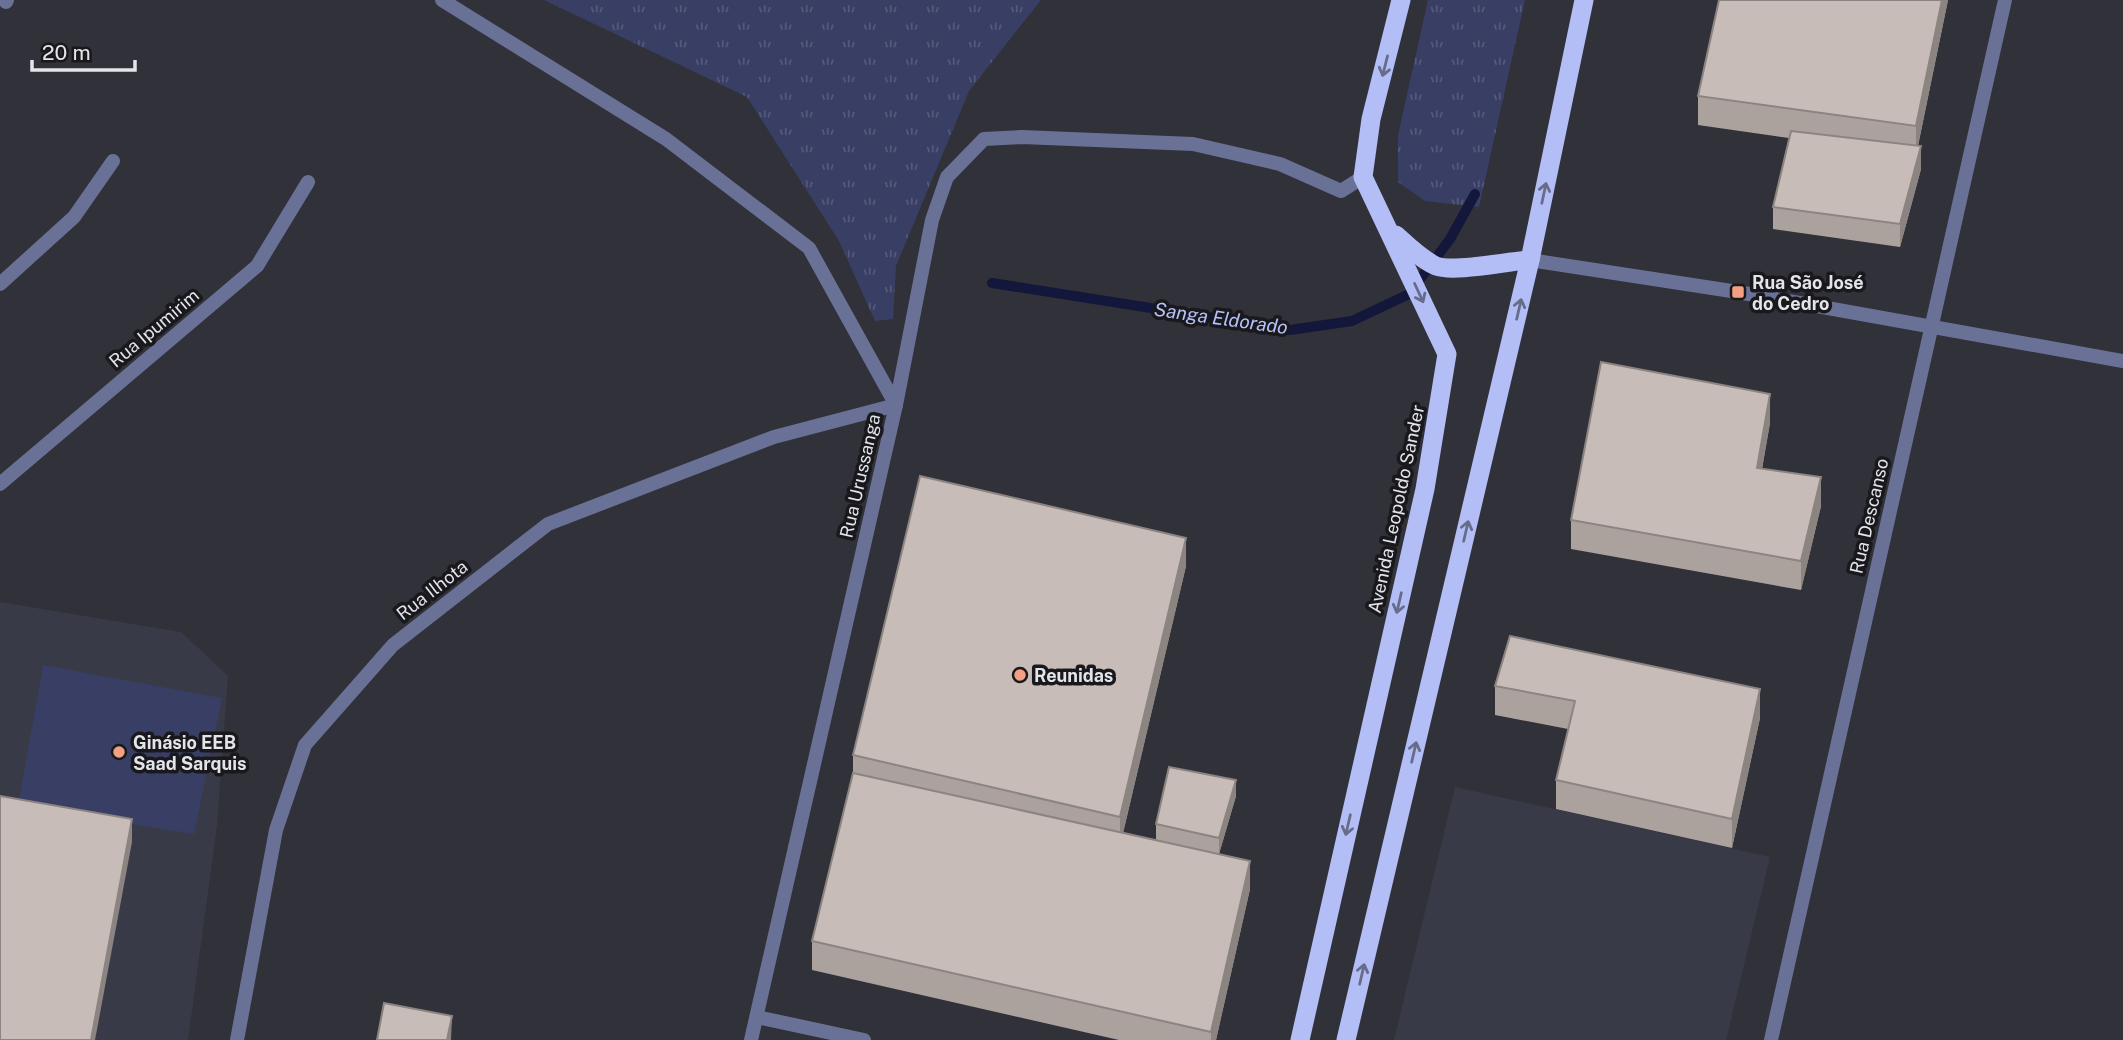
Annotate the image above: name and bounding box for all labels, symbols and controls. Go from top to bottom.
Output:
scale bar [32,28,135,72]
text: 20 m [42,40,91,65]
one-way arrow [1378,54,1391,77]
one-way arrow [1538,182,1552,205]
place label: Rua São José do Cedro [1752,272,1864,314]
one-way arrow [1413,282,1426,303]
street label: Rua Ipumirim [105,284,203,372]
marker: Rua São José do Cedro [1730,284,1746,300]
water label: Sanga Eldorado [1153,298,1289,338]
one-way arrow [1512,298,1526,321]
street label: Avenida Leopoldo Sander [1364,403,1428,615]
street label: Rua Urussanga [836,412,884,540]
street label: Rua Descanso [1846,456,1892,576]
one-way arrow [1460,520,1473,543]
street label: Rua Ilhota [392,556,472,624]
one-way arrow [1392,591,1405,614]
place label: Reunidas [1034,665,1113,686]
marker: Reunidas [1012,667,1028,683]
place label: Ginásio EEB Saad Sarquis [133,732,247,774]
one-way arrow [1408,741,1421,764]
marker: Ginásio EEB Saad Sarquis [111,744,127,760]
one-way arrow [1341,813,1355,836]
one-way arrow [1356,963,1369,985]

